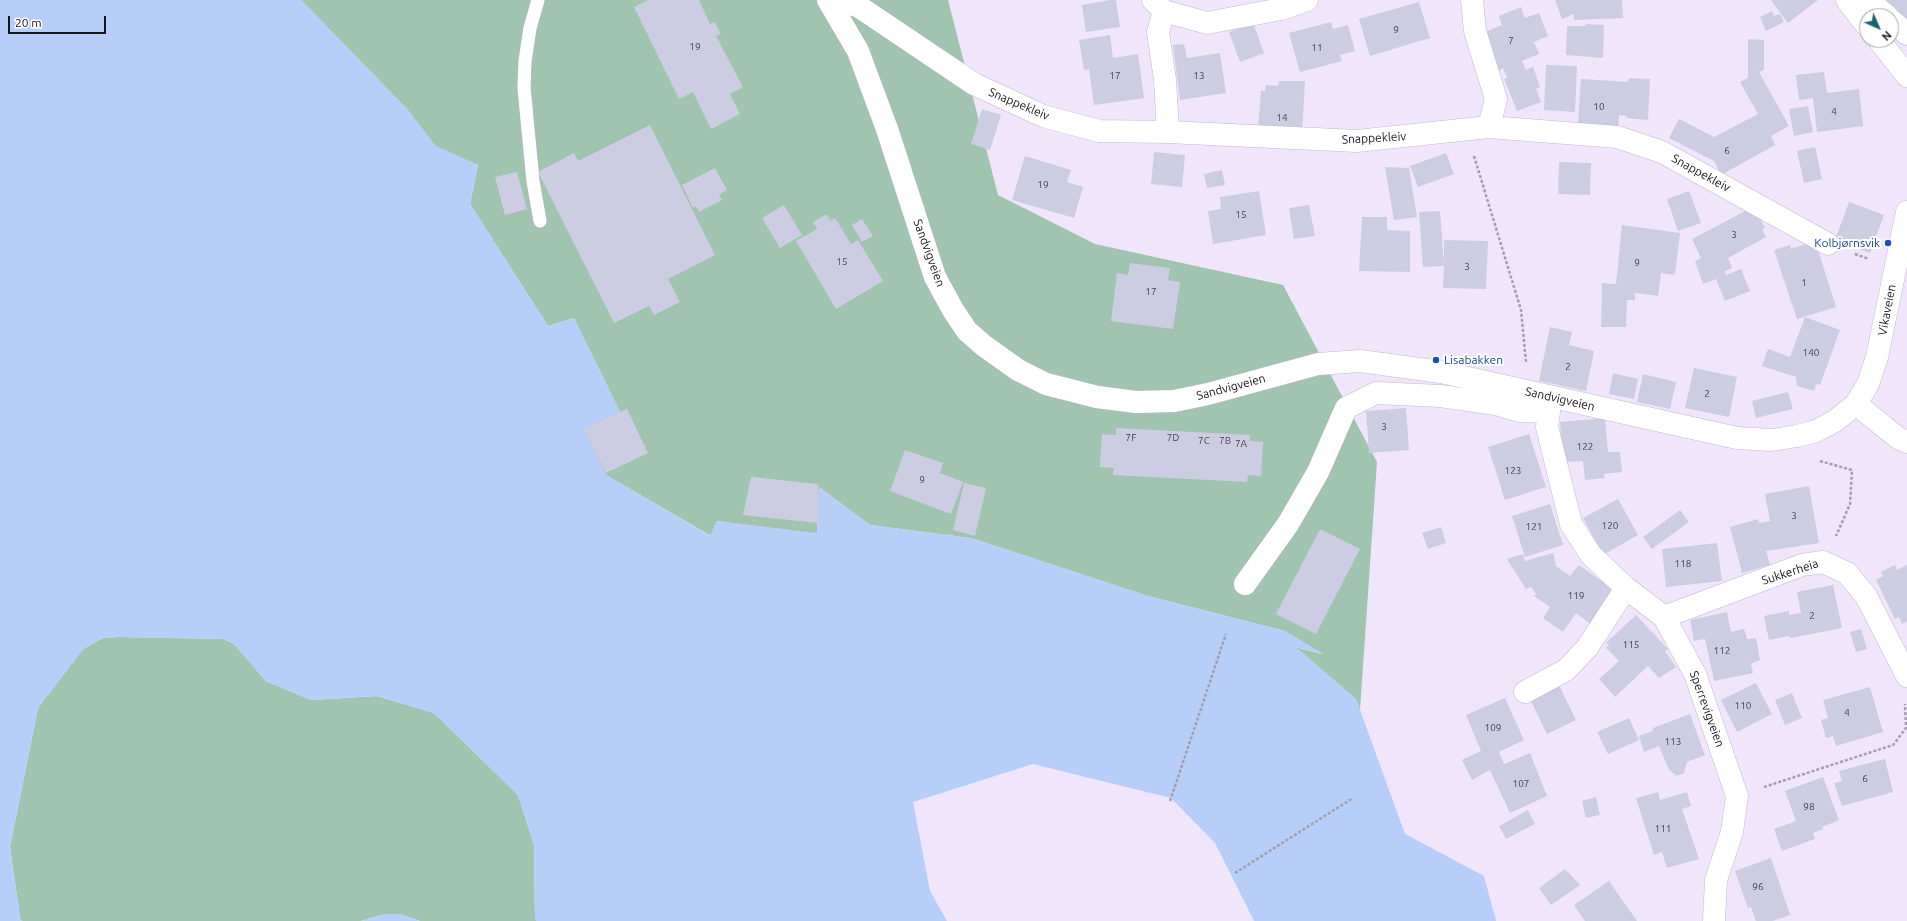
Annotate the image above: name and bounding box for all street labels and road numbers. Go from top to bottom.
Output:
street label: Snappekleiv [986,85,1052,123]
street label: Snappekleiv [1341,129,1407,147]
street label: Snappekleiv [1669,151,1733,195]
street label: Sandvigveien [910,217,948,289]
street label: Vikaveien [1875,283,1899,337]
street label: Sandvigveien [1195,371,1267,403]
street label: Sandvigveien [1524,384,1596,414]
street label: Sukkerheia [1760,556,1820,588]
street label: Sperrevigveien [1687,669,1727,749]

